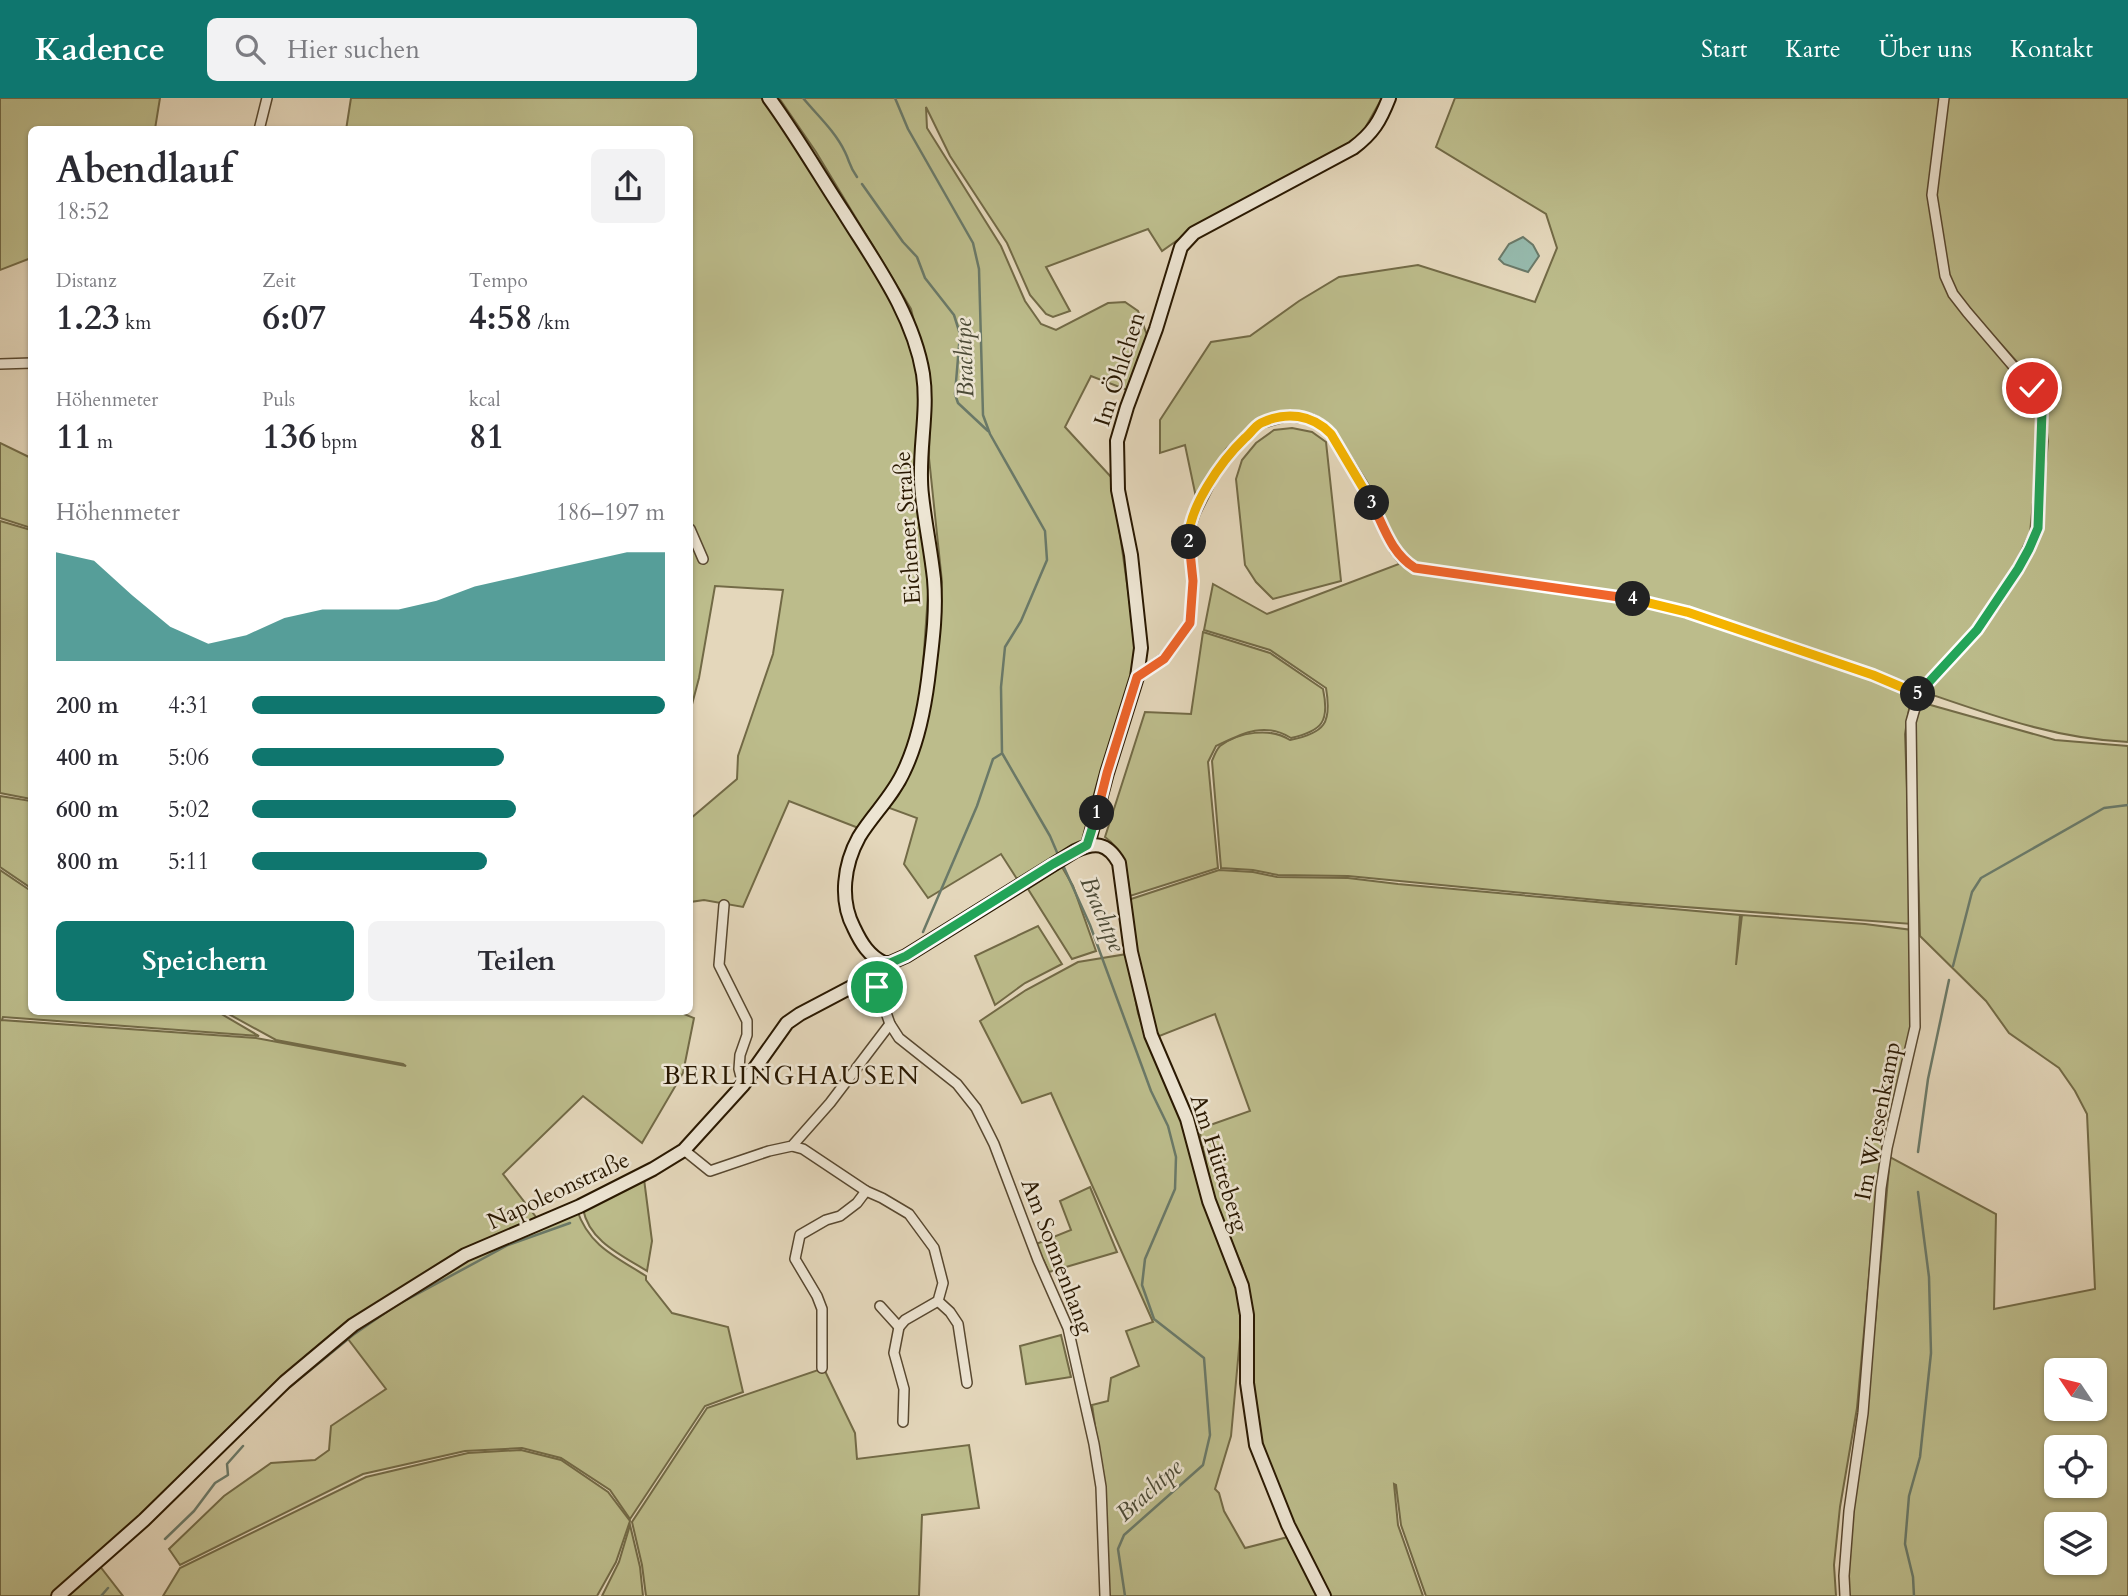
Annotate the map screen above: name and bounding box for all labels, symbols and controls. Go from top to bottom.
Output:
search box [207,18,697,81]
text: Kadence [35,27,165,72]
icon: search [231,30,269,68]
text: Hier suchen [287,32,420,67]
text: Start [1701,33,1747,66]
text: Karte [1785,33,1841,66]
text: Über uns [1879,33,1972,66]
text: Kontakt [2010,33,2093,66]
text: Abendlauf [56,144,233,196]
button: share [591,149,665,223]
text: 18:52 [56,196,109,227]
text: Distanz [56,268,117,294]
text: Zeit [262,268,296,294]
text: Tempo [469,268,528,294]
text: 1.23 [56,294,120,342]
text: 6:07 [262,294,326,342]
text: 4:58 [469,294,533,342]
street label: Im Öhlchen [1086,308,1153,430]
text: km [120,310,151,336]
text: /km [533,310,570,336]
water label: Brachtpe [947,317,982,398]
pin [2002,358,2062,418]
icon: check [2013,369,2051,407]
text: Höhenmeter [56,387,158,413]
text: Puls [262,387,295,413]
text: kcal [469,387,501,413]
text: 11 [56,413,92,461]
text: 136 [262,413,316,461]
text: 81 [469,413,505,461]
text: m [92,429,113,455]
text: bpm [316,429,358,455]
street label: Eichener Straße [887,450,928,606]
pin: 3 [1354,486,1390,520]
text: 3 [1367,489,1376,515]
text: Höhenmeter [56,497,180,528]
text: 186–197 m [556,497,665,528]
pin: 2 [1172,524,1206,560]
text: 2 [1184,528,1193,554]
pin: 4 [1616,582,1650,616]
text: 4 [1628,585,1637,611]
pin: 5 [1900,676,1936,712]
text: 5 [1913,680,1922,706]
text: 200 m [56,690,119,721]
text: 4:31 [168,690,209,721]
text: 400 m [56,742,119,773]
text: 5:06 [168,742,209,773]
text: 600 m [56,794,119,825]
text: 5:02 [168,794,209,825]
pin: 1 [1080,796,1114,830]
text: 1 [1092,799,1101,825]
text: 800 m [56,846,119,877]
text: 5:11 [168,846,209,877]
water label: Brachtpe [1072,871,1134,958]
button: Speichern [56,921,354,1001]
button: Teilen [368,921,665,1001]
pin [847,957,907,1017]
icon: arrive [858,968,896,1006]
street label: Im Wiesenkamp [1847,1039,1908,1203]
district label: BERLINGHAUSEN [663,1058,921,1093]
street label: Am Hütteberg [1183,1090,1256,1236]
street label: Napoleonstraße [482,1144,634,1237]
street label: Am Sonnenhang [1014,1174,1101,1338]
north arrow [2044,1358,2107,1421]
map controls [2044,1358,2107,1575]
button: locate [2044,1435,2107,1498]
water label: Brachtpe [1109,1451,1191,1529]
button: layers [2044,1512,2107,1575]

